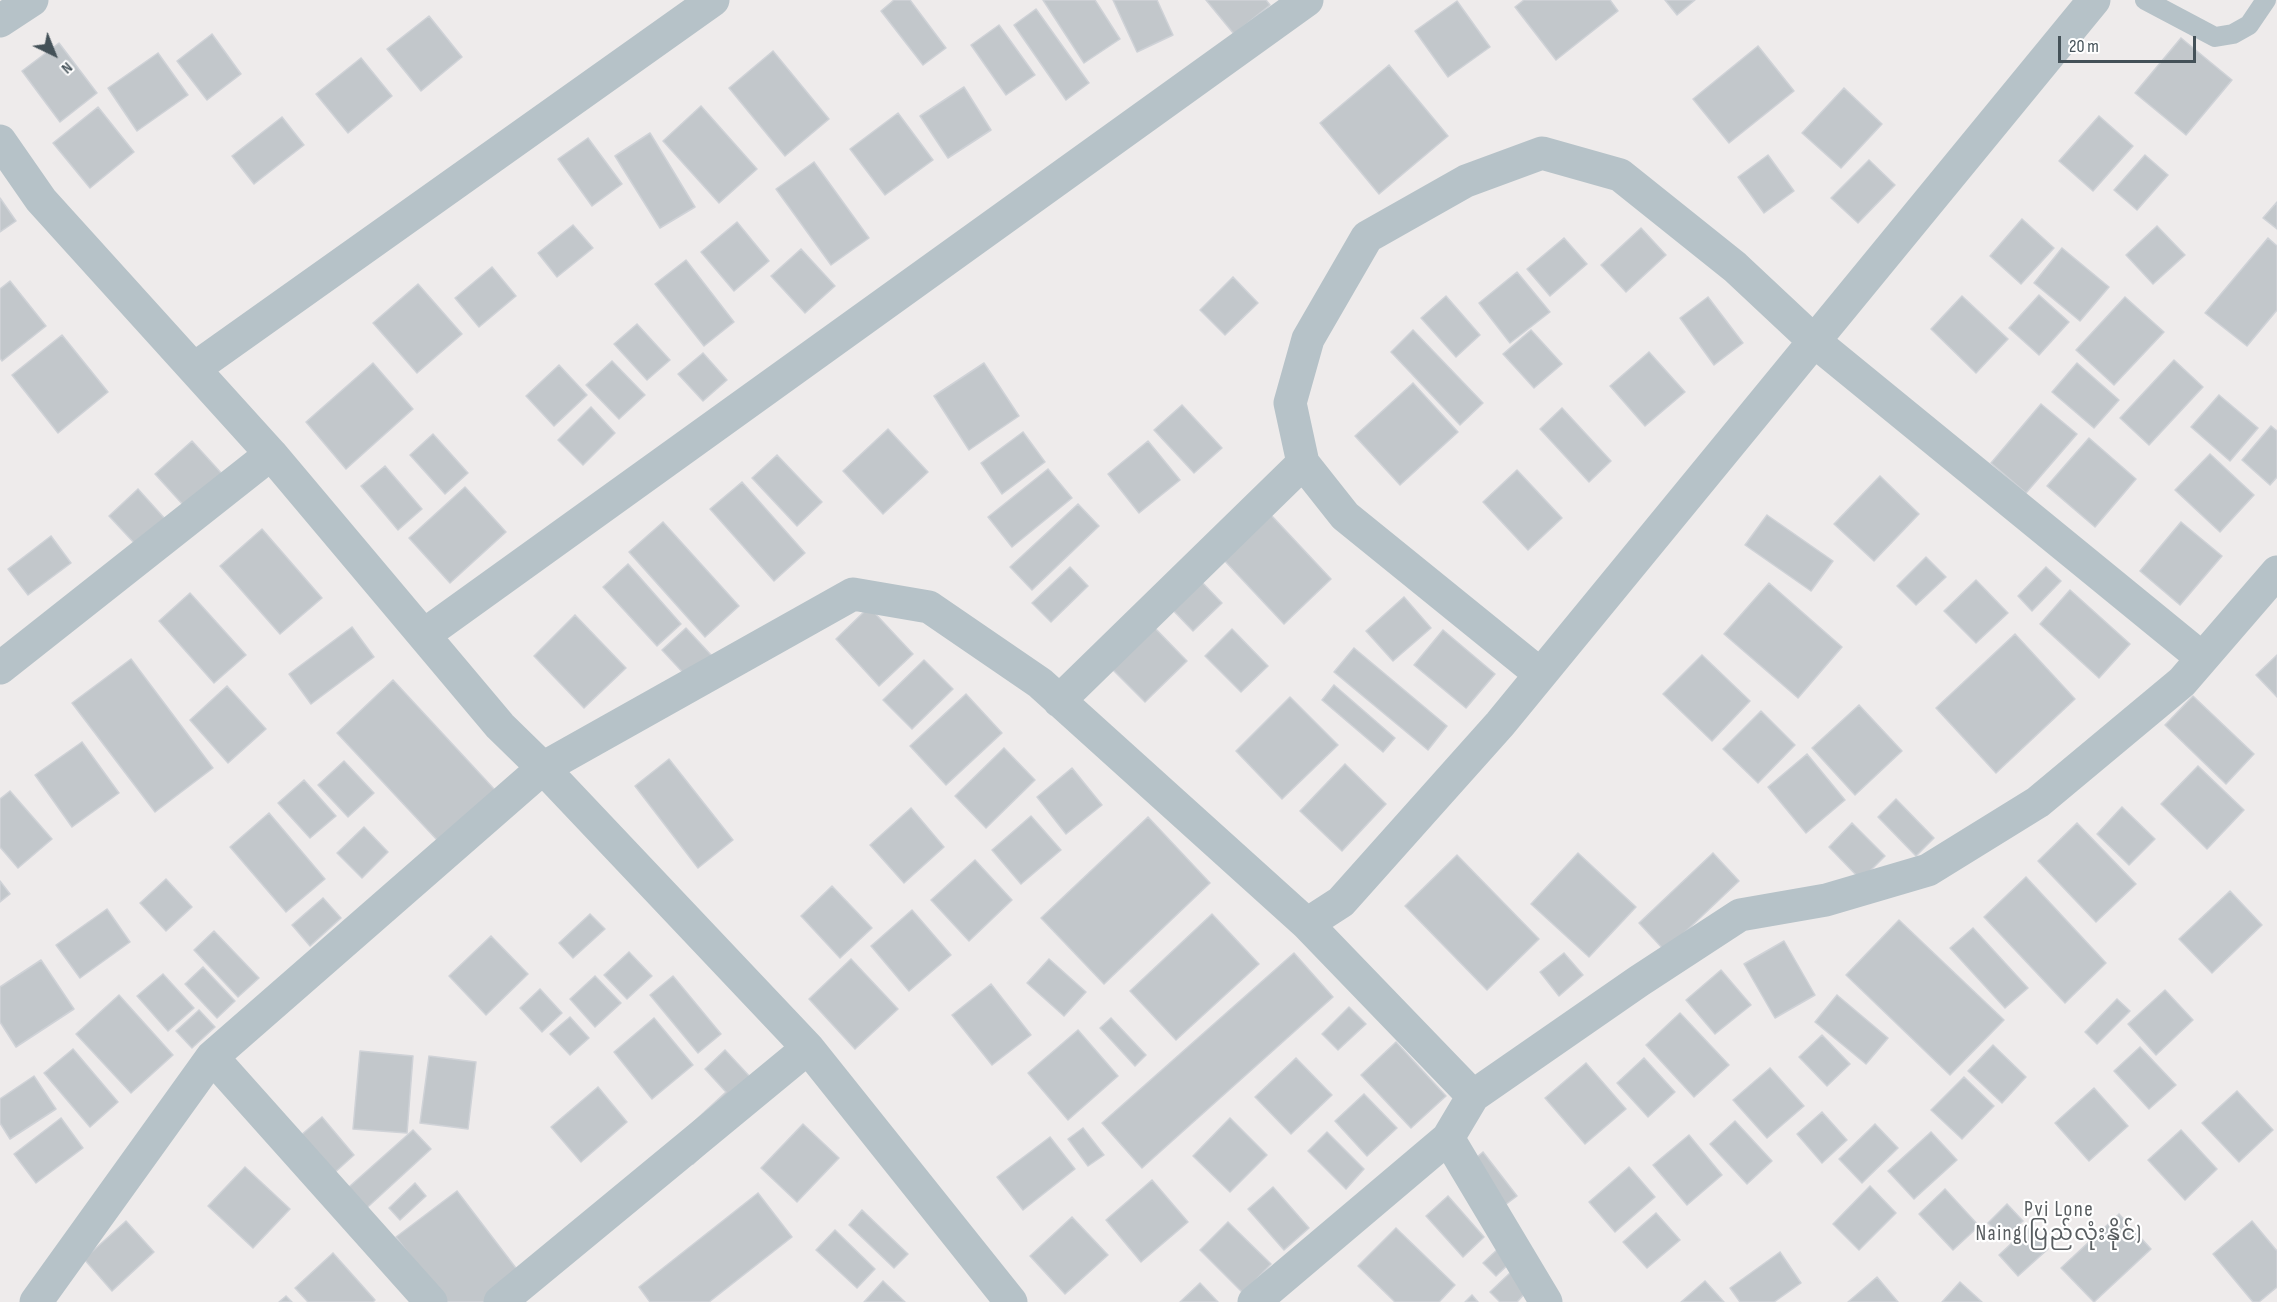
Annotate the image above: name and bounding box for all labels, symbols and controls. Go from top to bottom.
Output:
north arrow [24,24,84,84]
scale bar [2061,24,2199,62]
text: 20 m [2069,36,2099,57]
text: N [57,58,76,77]
district label: Pyi Lone Naing(ပြည်လုံးနိုင်) [1984,1198,2134,1248]

